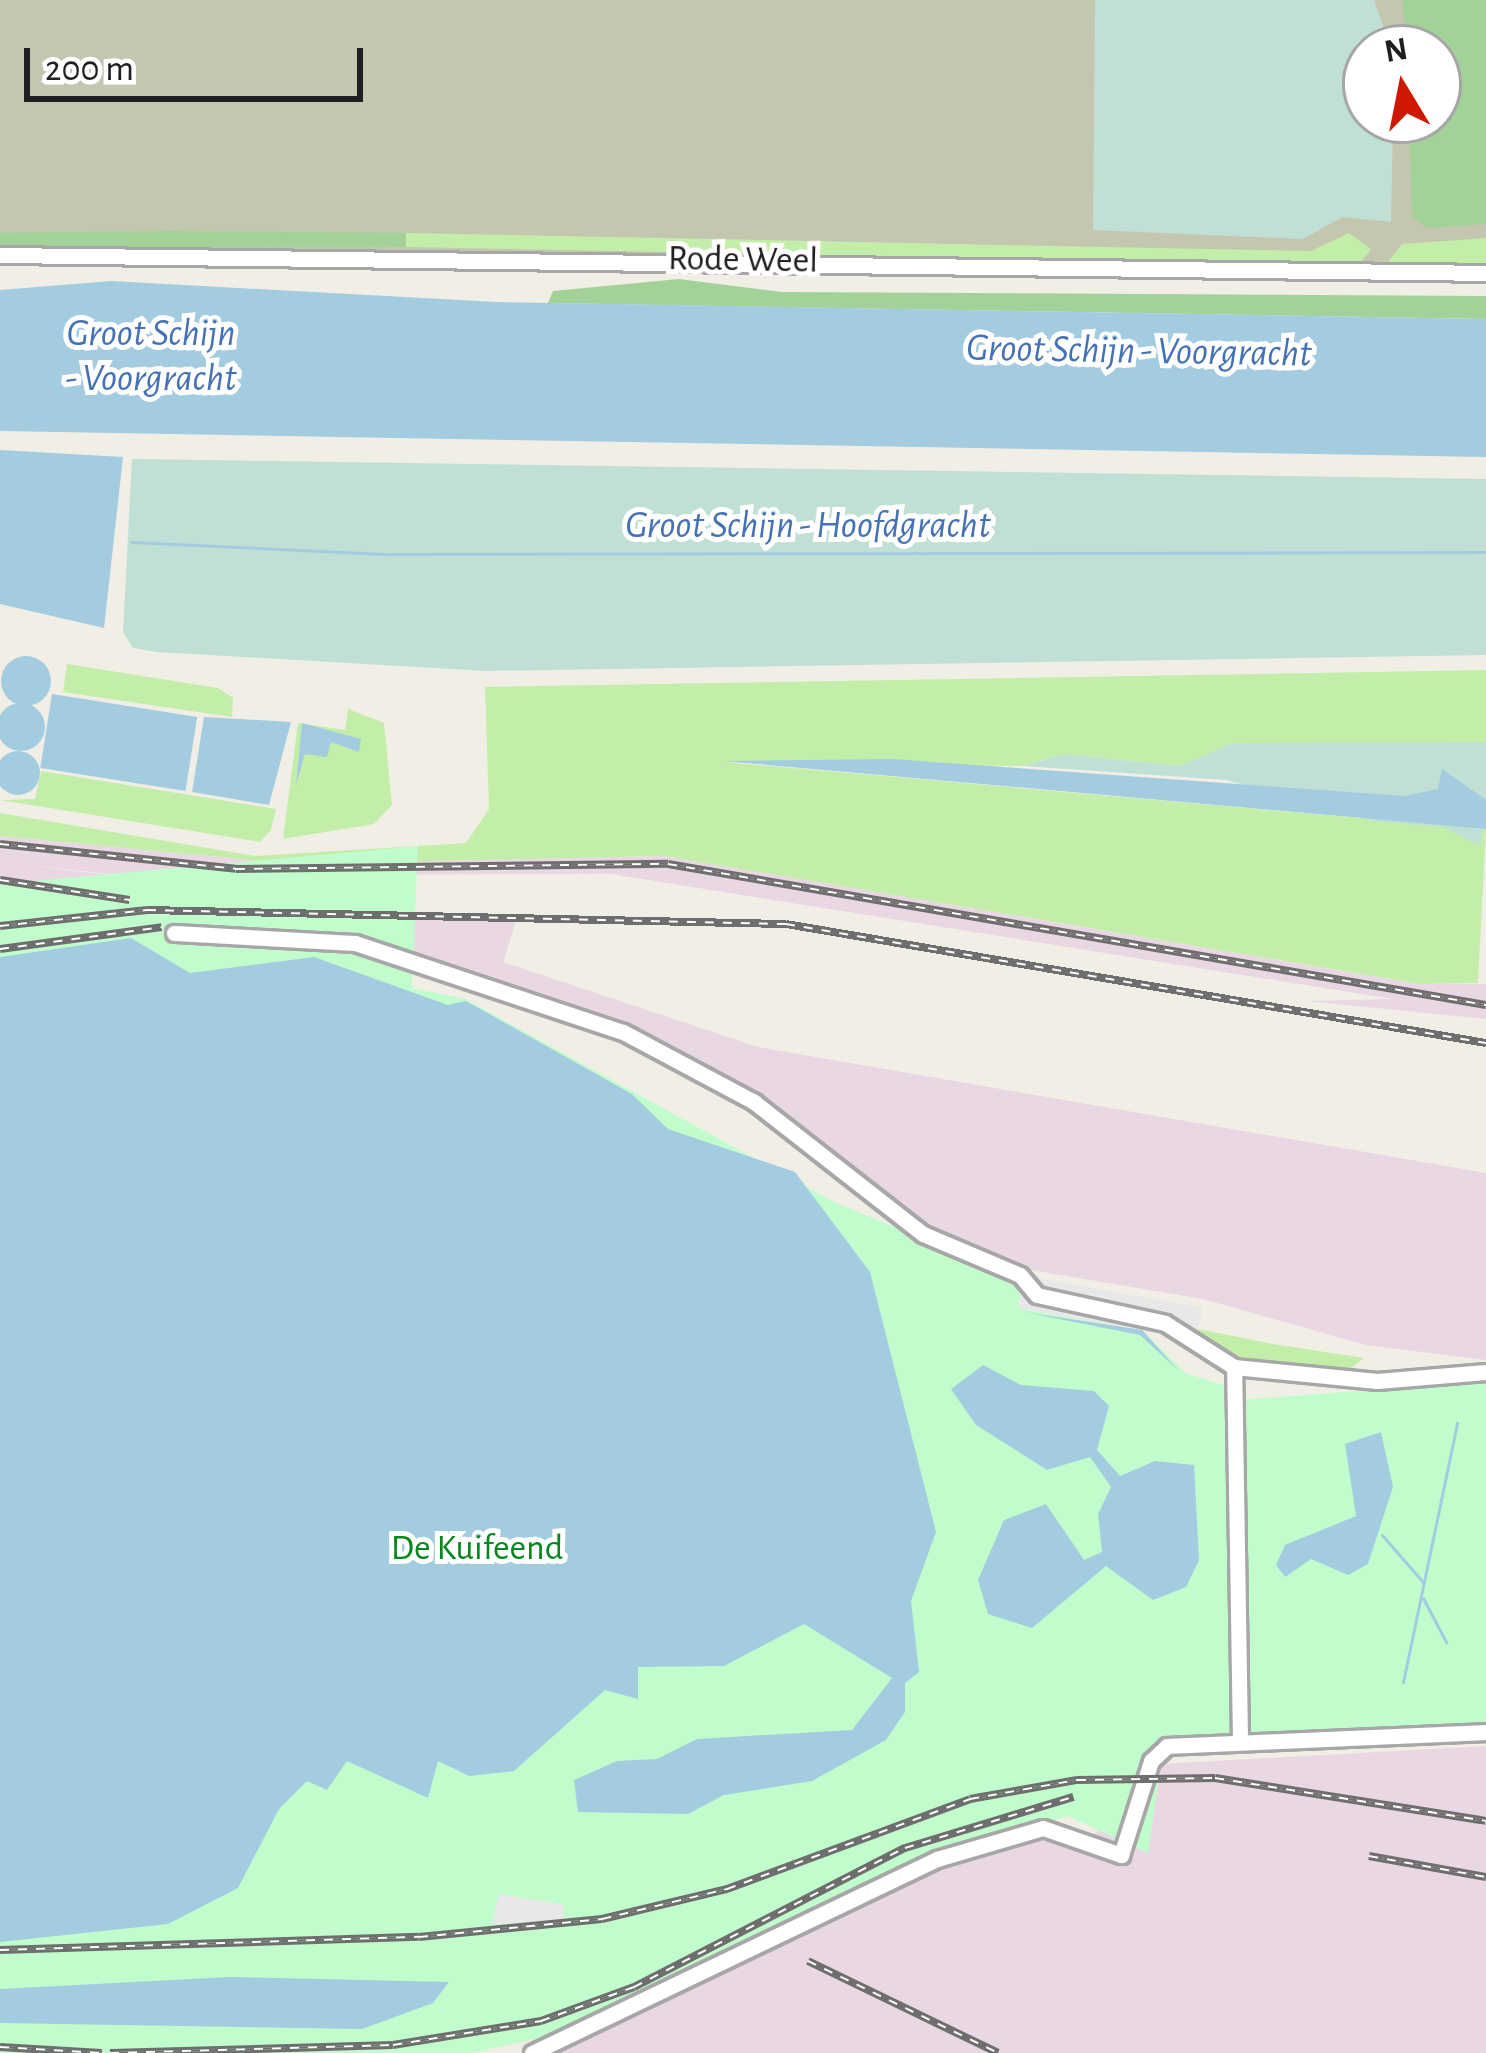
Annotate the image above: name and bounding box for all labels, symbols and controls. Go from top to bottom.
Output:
scale bar [30,24,369,98]
north arrow [1342,24,1462,144]
text: N [1382,33,1410,69]
text: 200 m [45,51,134,87]
street label: Rode Weel [668,237,818,283]
water label: Groot Schijn - Voorgracht [65,312,237,403]
water label: Groot Schijn - Voorgracht [965,326,1313,378]
water label: Groot Schijn - Hoofdgracht [624,503,992,549]
park label: De Kuifeend [391,1527,563,1571]

